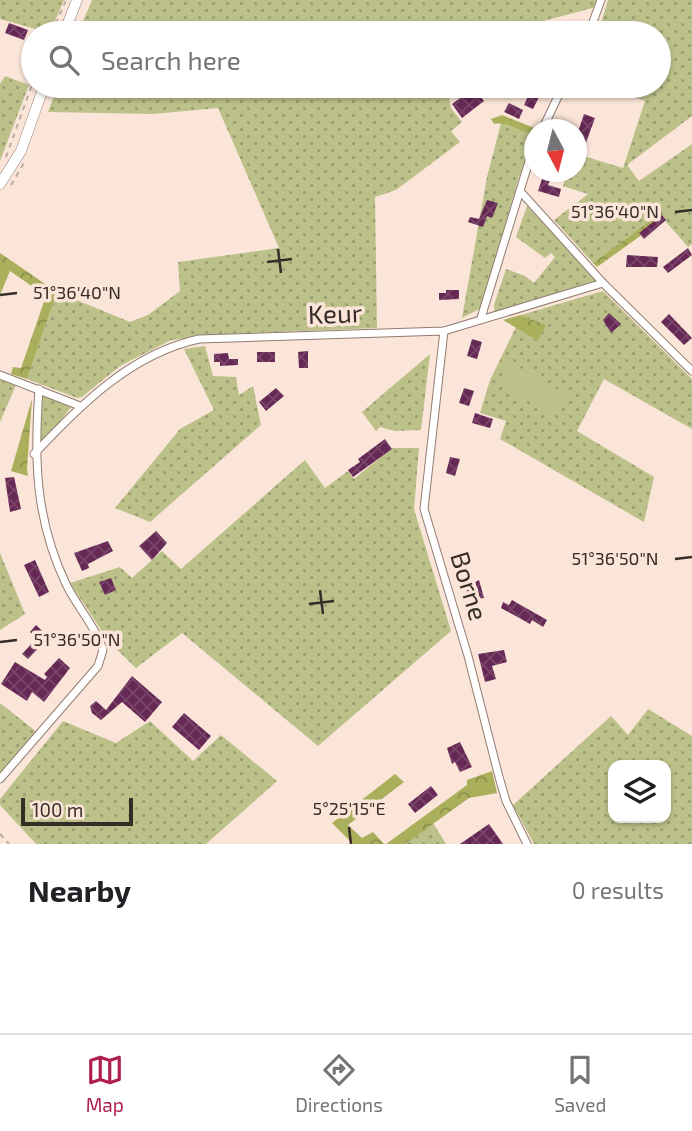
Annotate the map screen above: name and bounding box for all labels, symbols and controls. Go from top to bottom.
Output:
search box [21,21,671,98]
icon: search [45,41,83,79]
text: Search here [101,44,241,75]
north arrow [524,119,587,182]
text: 51°36'40"N [571,200,659,222]
text: 51°36'40"N [33,281,121,303]
street label: Keur [307,296,363,329]
street label: Borne [445,547,496,624]
text: 51°36'50"N [572,547,658,569]
text: 51°36'50"N [34,628,120,650]
map controls [608,760,671,823]
button: layers [608,760,671,823]
scale bar [21,795,133,827]
text: 5°25'15"E [313,797,385,819]
text: 100 m [32,798,83,821]
text: Nearby [28,872,131,908]
text: 0 results [572,876,664,904]
tab: Map [86,1051,124,1116]
tab: Directions [295,1051,383,1116]
tab: Saved [554,1051,606,1116]

